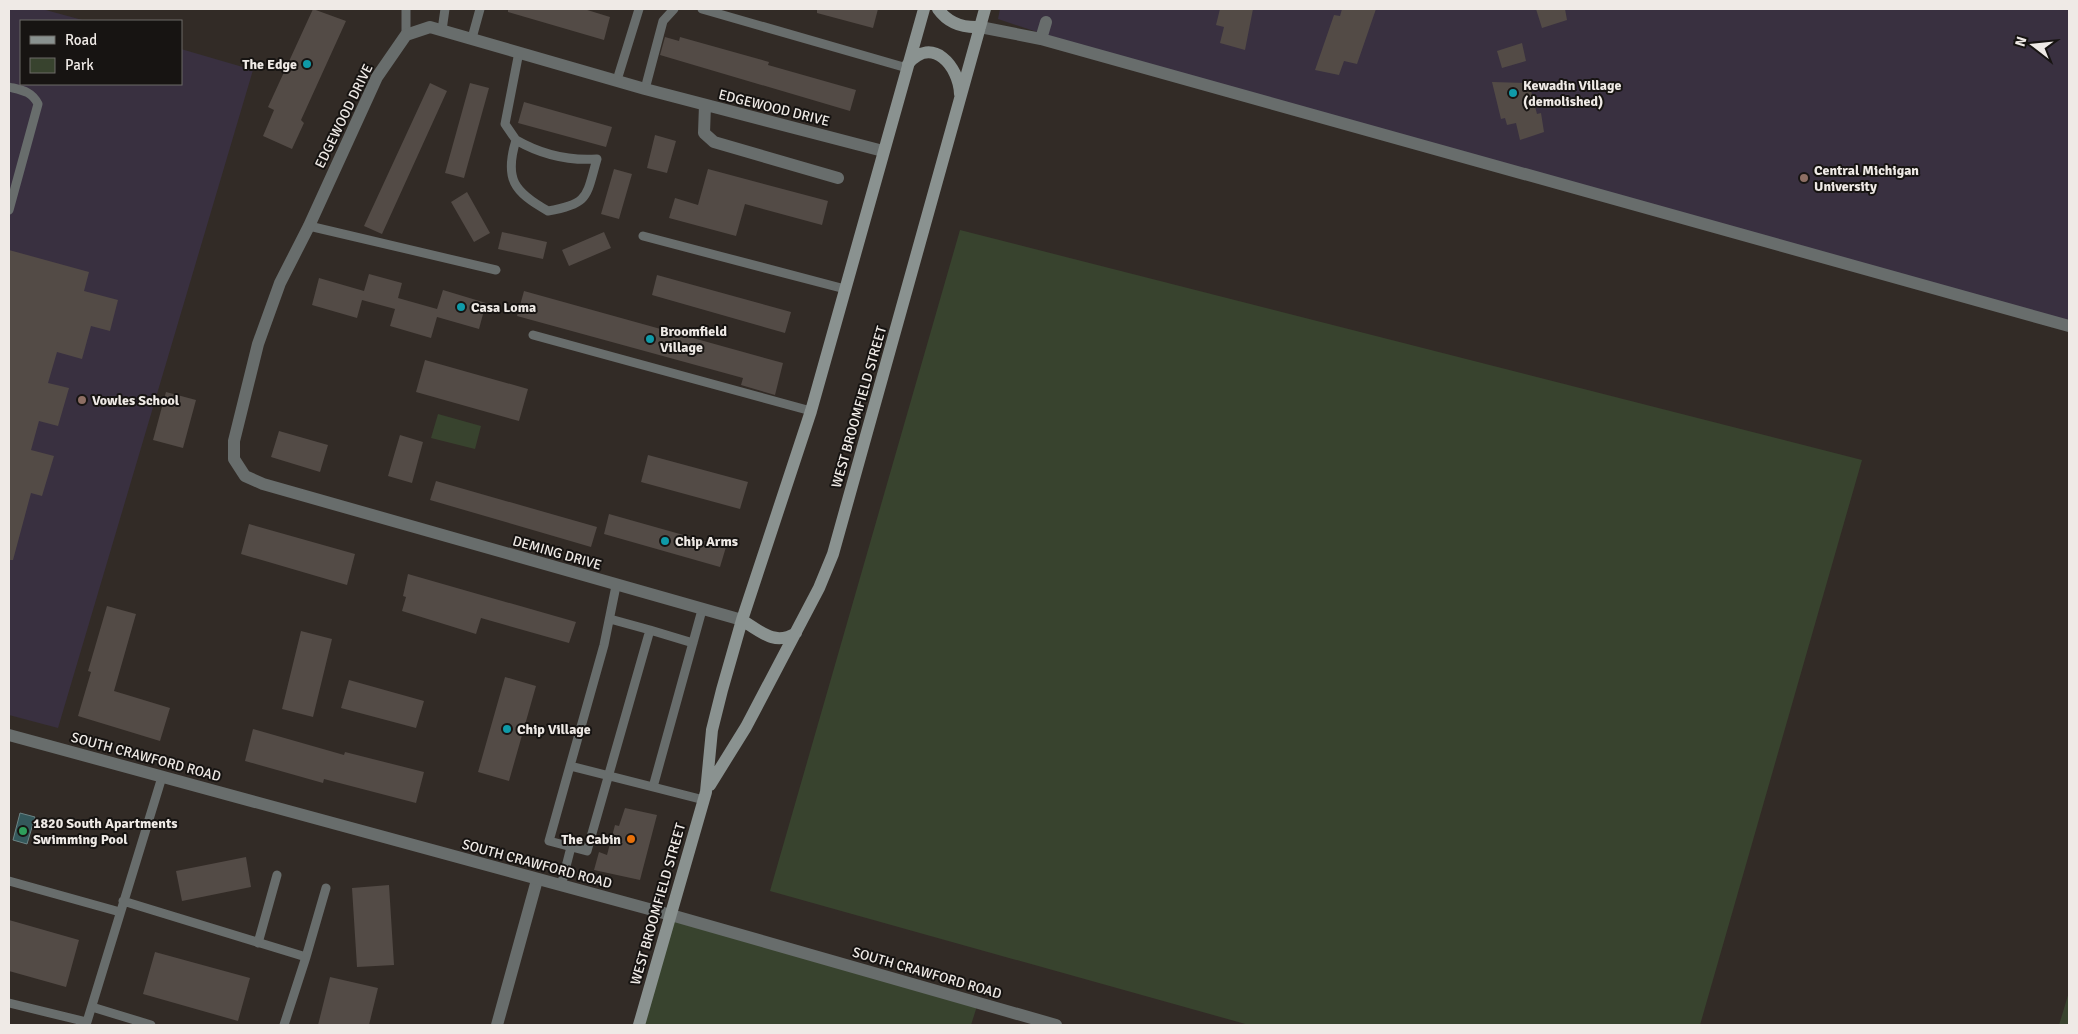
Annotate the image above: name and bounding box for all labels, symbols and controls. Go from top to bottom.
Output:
legend [20,20,182,85]
north arrow [2008,20,2058,70]
text: Road [65,31,97,49]
text: N [2011,35,2030,49]
text: Park [65,56,94,74]
place label: The Edge [242,56,297,73]
marker: The Edge [301,58,313,70]
street label: EDGEWOOD DRIVE [311,61,377,171]
place label: Kewadin Village (demolished) [1523,77,1621,110]
street label: EDGEWOOD DRIVE [717,86,831,130]
marker: Kewadin Village (demolished) [1507,87,1519,99]
place label: Central Michigan University [1814,162,1919,195]
marker: Central Michigan University [1798,172,1810,184]
place label: Casa Loma [471,299,536,316]
marker: Casa Loma [455,301,467,313]
place label: Broomfield Village [660,323,728,356]
street label: WEST BROOMFIELD STREET [828,324,890,490]
marker: Broomfield Village [644,333,656,345]
place label: Vowles School [92,392,180,409]
marker: Vowles School [76,394,88,406]
street label: DEMING DRIVE [511,532,603,574]
place label: Chip Arms [675,533,738,550]
marker: Chip Arms [659,535,671,547]
place label: Chip Village [517,721,591,738]
marker: Chip Village [501,723,513,735]
street label: SOUTH CRAWFORD ROAD [69,729,223,785]
place label: 1820 South Apartments Swimming Pool [33,815,177,848]
street label: WEST BROOMFIELD STREET [627,821,689,987]
marker: 1820 South Apartments Swimming Pool [17,825,29,837]
place label: The Cabin [561,831,621,848]
marker: The Cabin [625,833,637,845]
street label: SOUTH CRAWFORD ROAD [460,836,614,892]
street label: SOUTH CRAWFORD ROAD [850,944,1004,1002]

